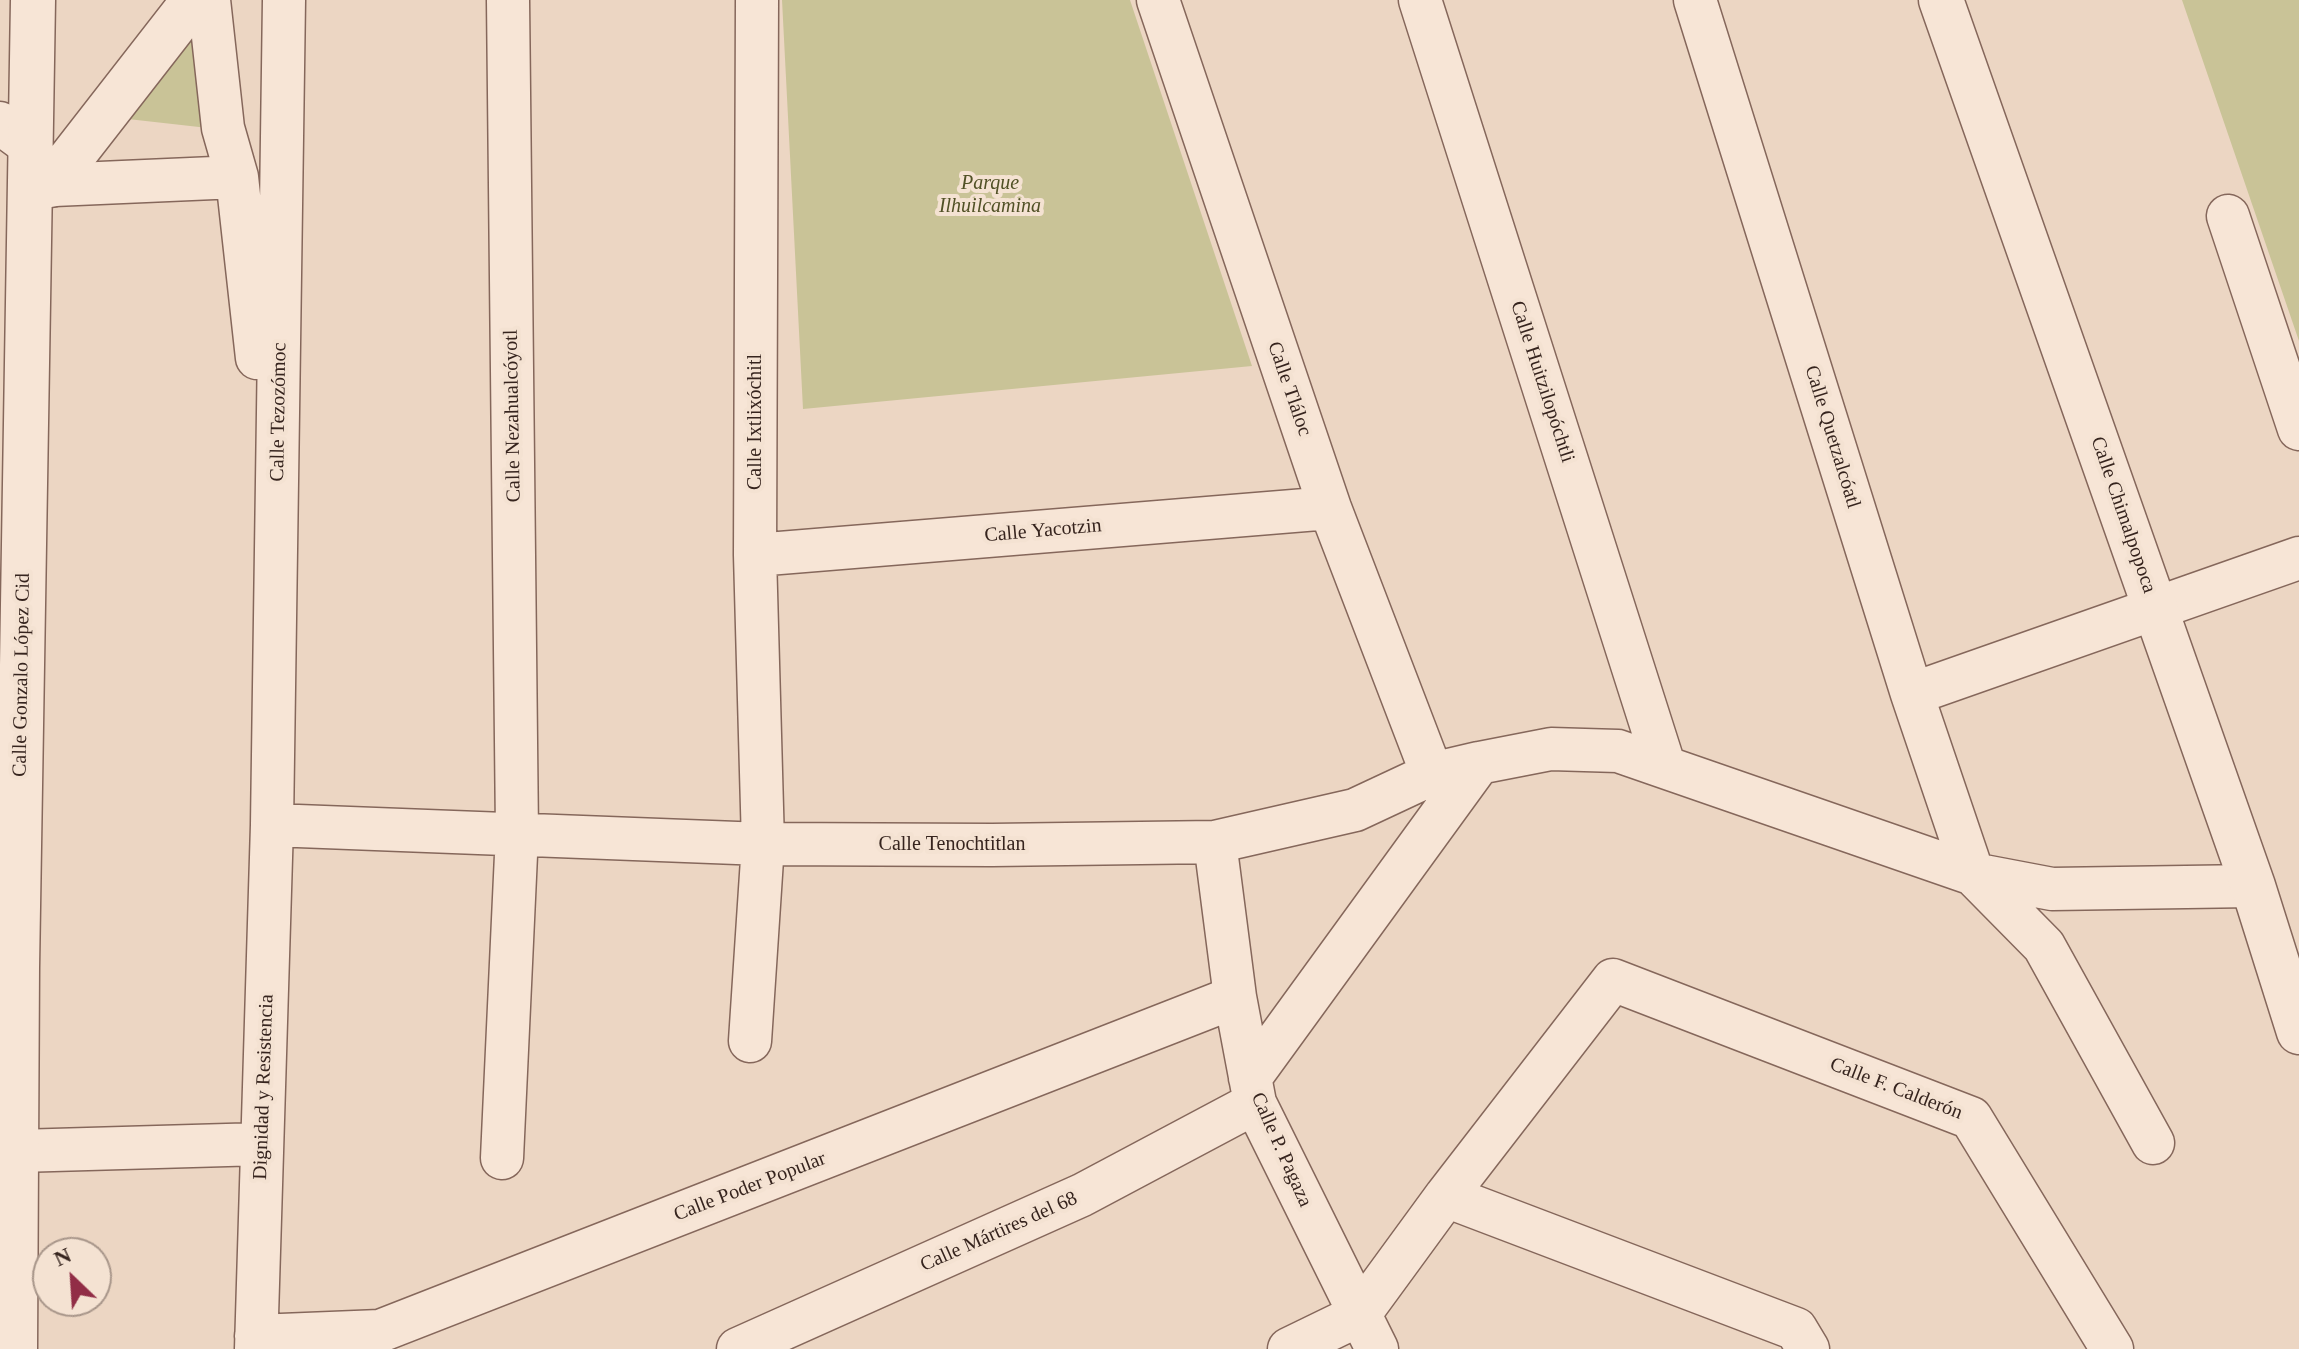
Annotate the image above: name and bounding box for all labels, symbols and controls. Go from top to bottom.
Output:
park label: Parque Ilhuilcamina [939,172,1041,219]
street label: Calle Huitzilopóchtli [1505,298,1579,466]
street label: Calle Nezahualcóyotl [499,329,527,503]
street label: Calle Tláloc [1262,339,1316,439]
street label: Calle Tezozómoc [266,342,292,482]
street label: Calle Ixtlixóchitl [744,354,768,490]
street label: Calle Quetzalcóatl [1799,363,1865,511]
street label: Calle Chimalpopoca [2085,434,2161,596]
street label: Calle Yacotzin [983,514,1103,548]
street label: Calle Gonzalo López Cid [8,573,36,777]
street label: Calle Tenochtitlan [879,833,1025,857]
street label: Dignidad y Resistencia [249,994,279,1180]
street label: Calle F. Calderón [1826,1053,1966,1125]
street label: Calle P. Pagaza [1245,1089,1317,1211]
street label: Calle Poder Popular [671,1147,829,1227]
street label: Calle Mártires del 68 [917,1187,1081,1277]
north arrow [32,1237,112,1317]
text: N [50,1242,75,1271]

